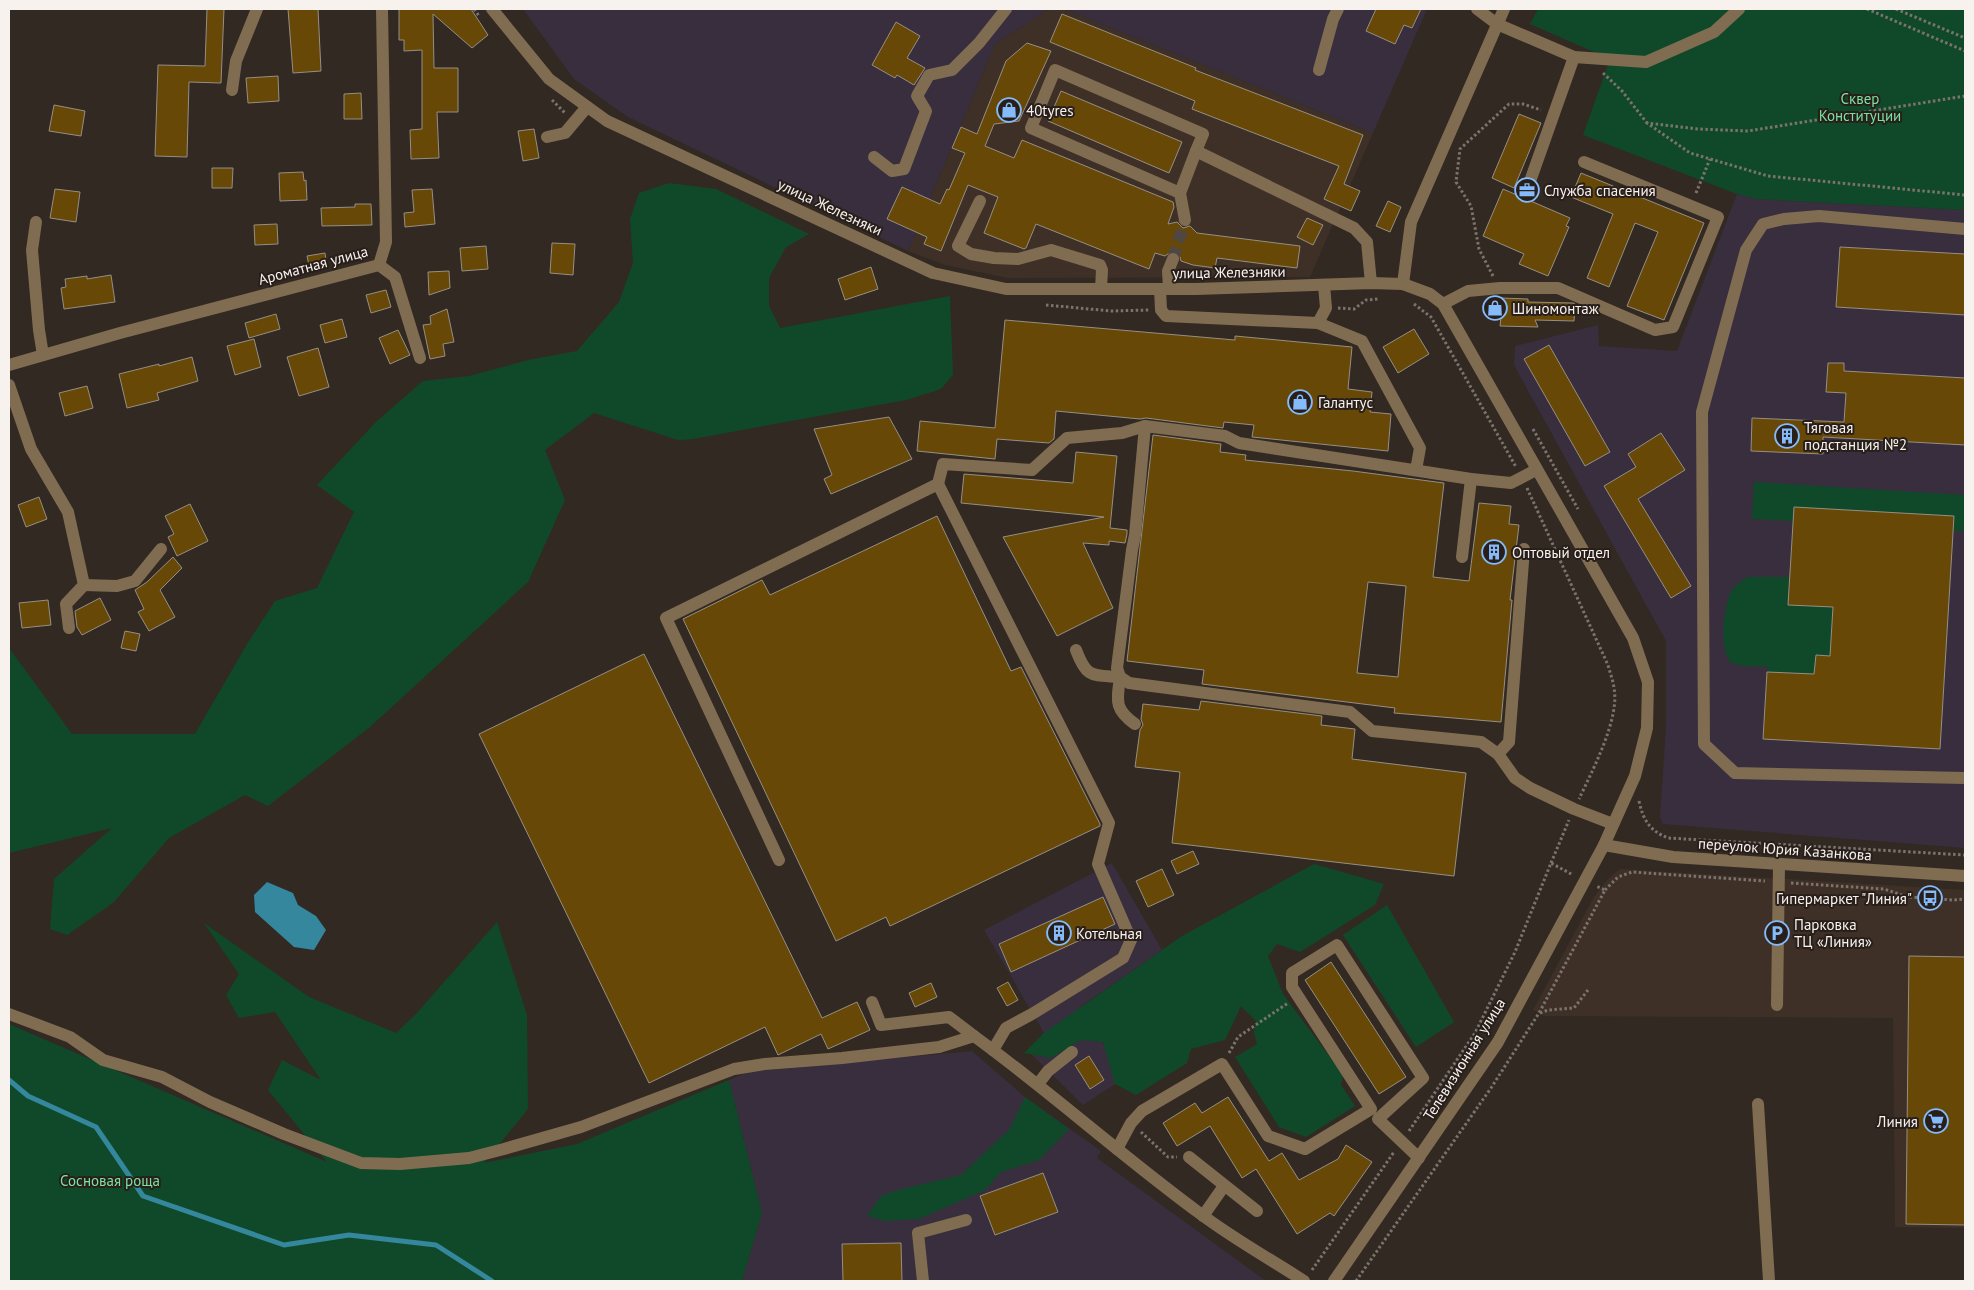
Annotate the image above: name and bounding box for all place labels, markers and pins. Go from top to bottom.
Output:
shop icon: 40tyres [996,97,1022,123]
place label: 40tyres [1026,101,1073,120]
office icon: Служба спасения [1514,177,1540,203]
place label: Служба спасения [1544,181,1656,200]
shop icon: Шиномонтаж [1482,295,1508,321]
place label: Шиномонтаж [1512,299,1599,318]
shop icon: Галантус [1287,389,1313,415]
place label: Галантус [1318,393,1373,412]
place label: Тяговая подстанция №2 [1804,418,1907,454]
building icon: Тяговая подстанция №2 [1774,423,1800,449]
building icon: Оптовый отдел [1481,539,1507,565]
place label: Оптовый отдел [1512,543,1610,562]
bus stop icon: Гипермаркет "Линия" [1917,885,1943,911]
place label: Гипермаркет "Линия" [1776,889,1912,908]
place label: Парковка ТЦ «Линия» [1794,915,1872,951]
building icon: Котельная [1046,920,1072,946]
parking icon: Парковка ТЦ «Линия» [1764,920,1790,946]
place label: Котельная [1076,924,1142,943]
supermarket icon: Линия [1923,1108,1949,1134]
place label: Линия [1876,1112,1918,1131]

